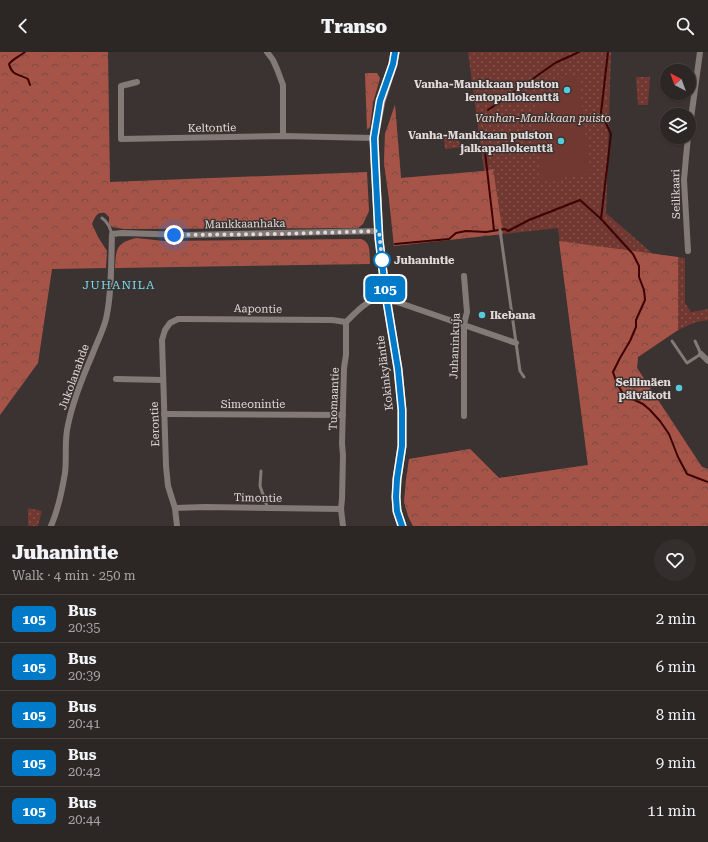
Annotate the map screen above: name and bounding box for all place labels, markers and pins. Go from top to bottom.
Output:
place label: Vanha-Mankkaan puiston lentopallokenttä [414,78,560,104]
marker: Vanha-Mankkaan puiston lentopallokenttä [562,85,572,95]
place label: Vanha-Mankkaan puiston jalkapallokenttä [408,129,554,155]
marker: Vanha-Mankkaan puiston jalkapallokenttä [556,136,566,146]
marker: Juhanintie [373,251,391,269]
place label: Juhanintie [394,254,455,267]
place label: Ikebana [490,309,536,322]
marker: Ikebana [477,310,487,320]
place label: Seilimäen päiväkoti [616,376,672,402]
marker: Seilimäen päiväkoti [674,383,684,393]

